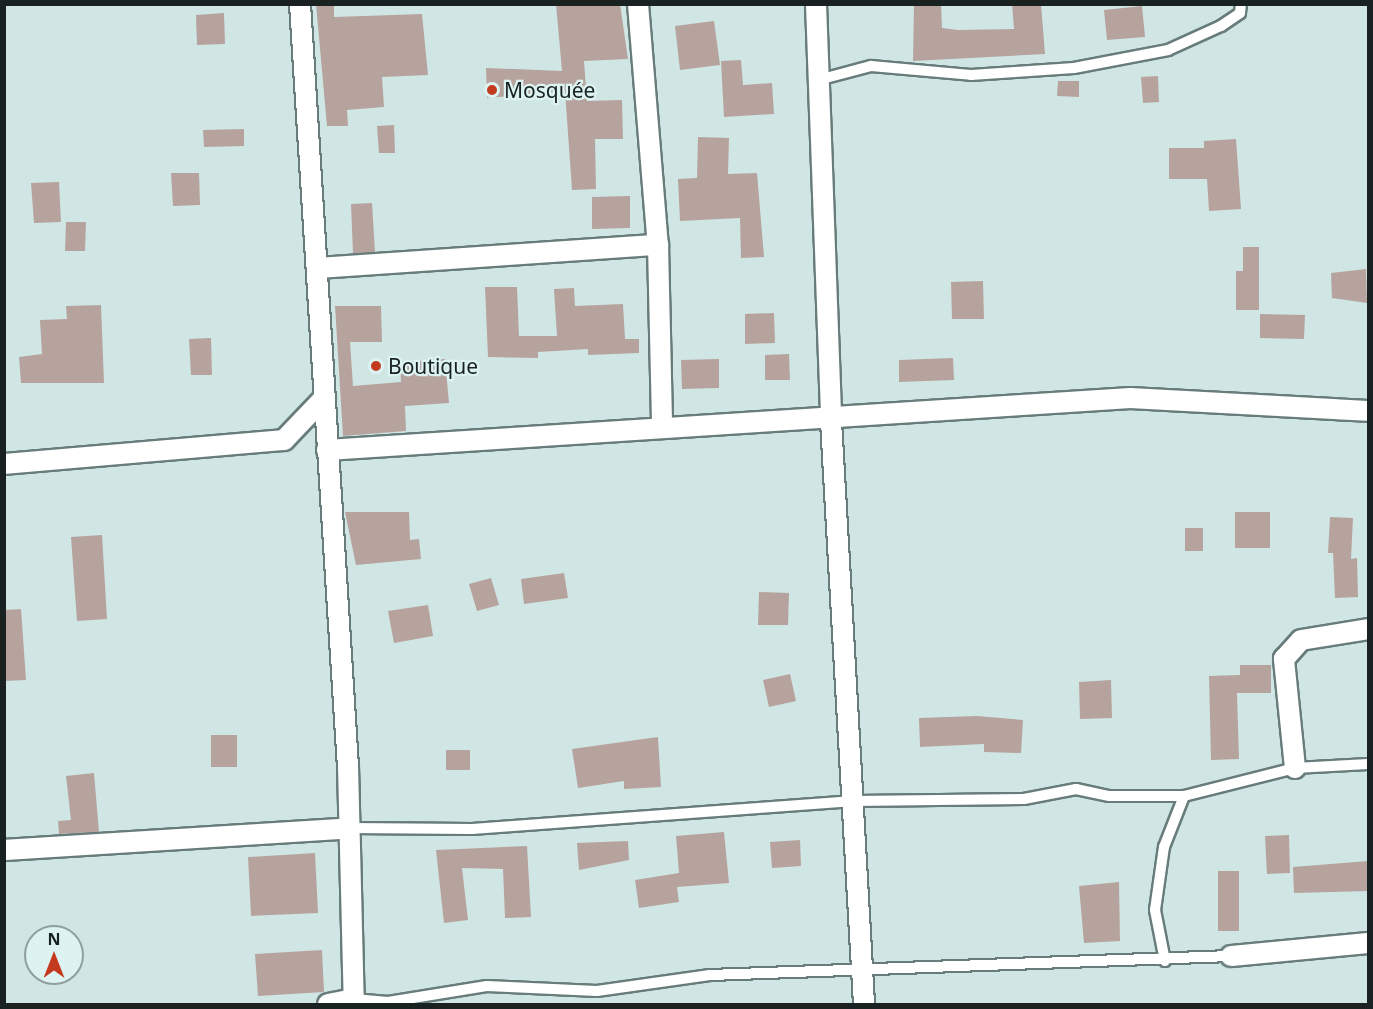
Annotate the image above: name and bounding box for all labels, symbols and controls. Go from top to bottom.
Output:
place label: Mosquée [504,77,595,103]
marker: Mosquée [485,83,499,97]
place label: Boutique [388,353,478,379]
marker: Boutique [369,359,383,373]
north arrow [24,925,84,985]
text: N [47,928,61,950]

